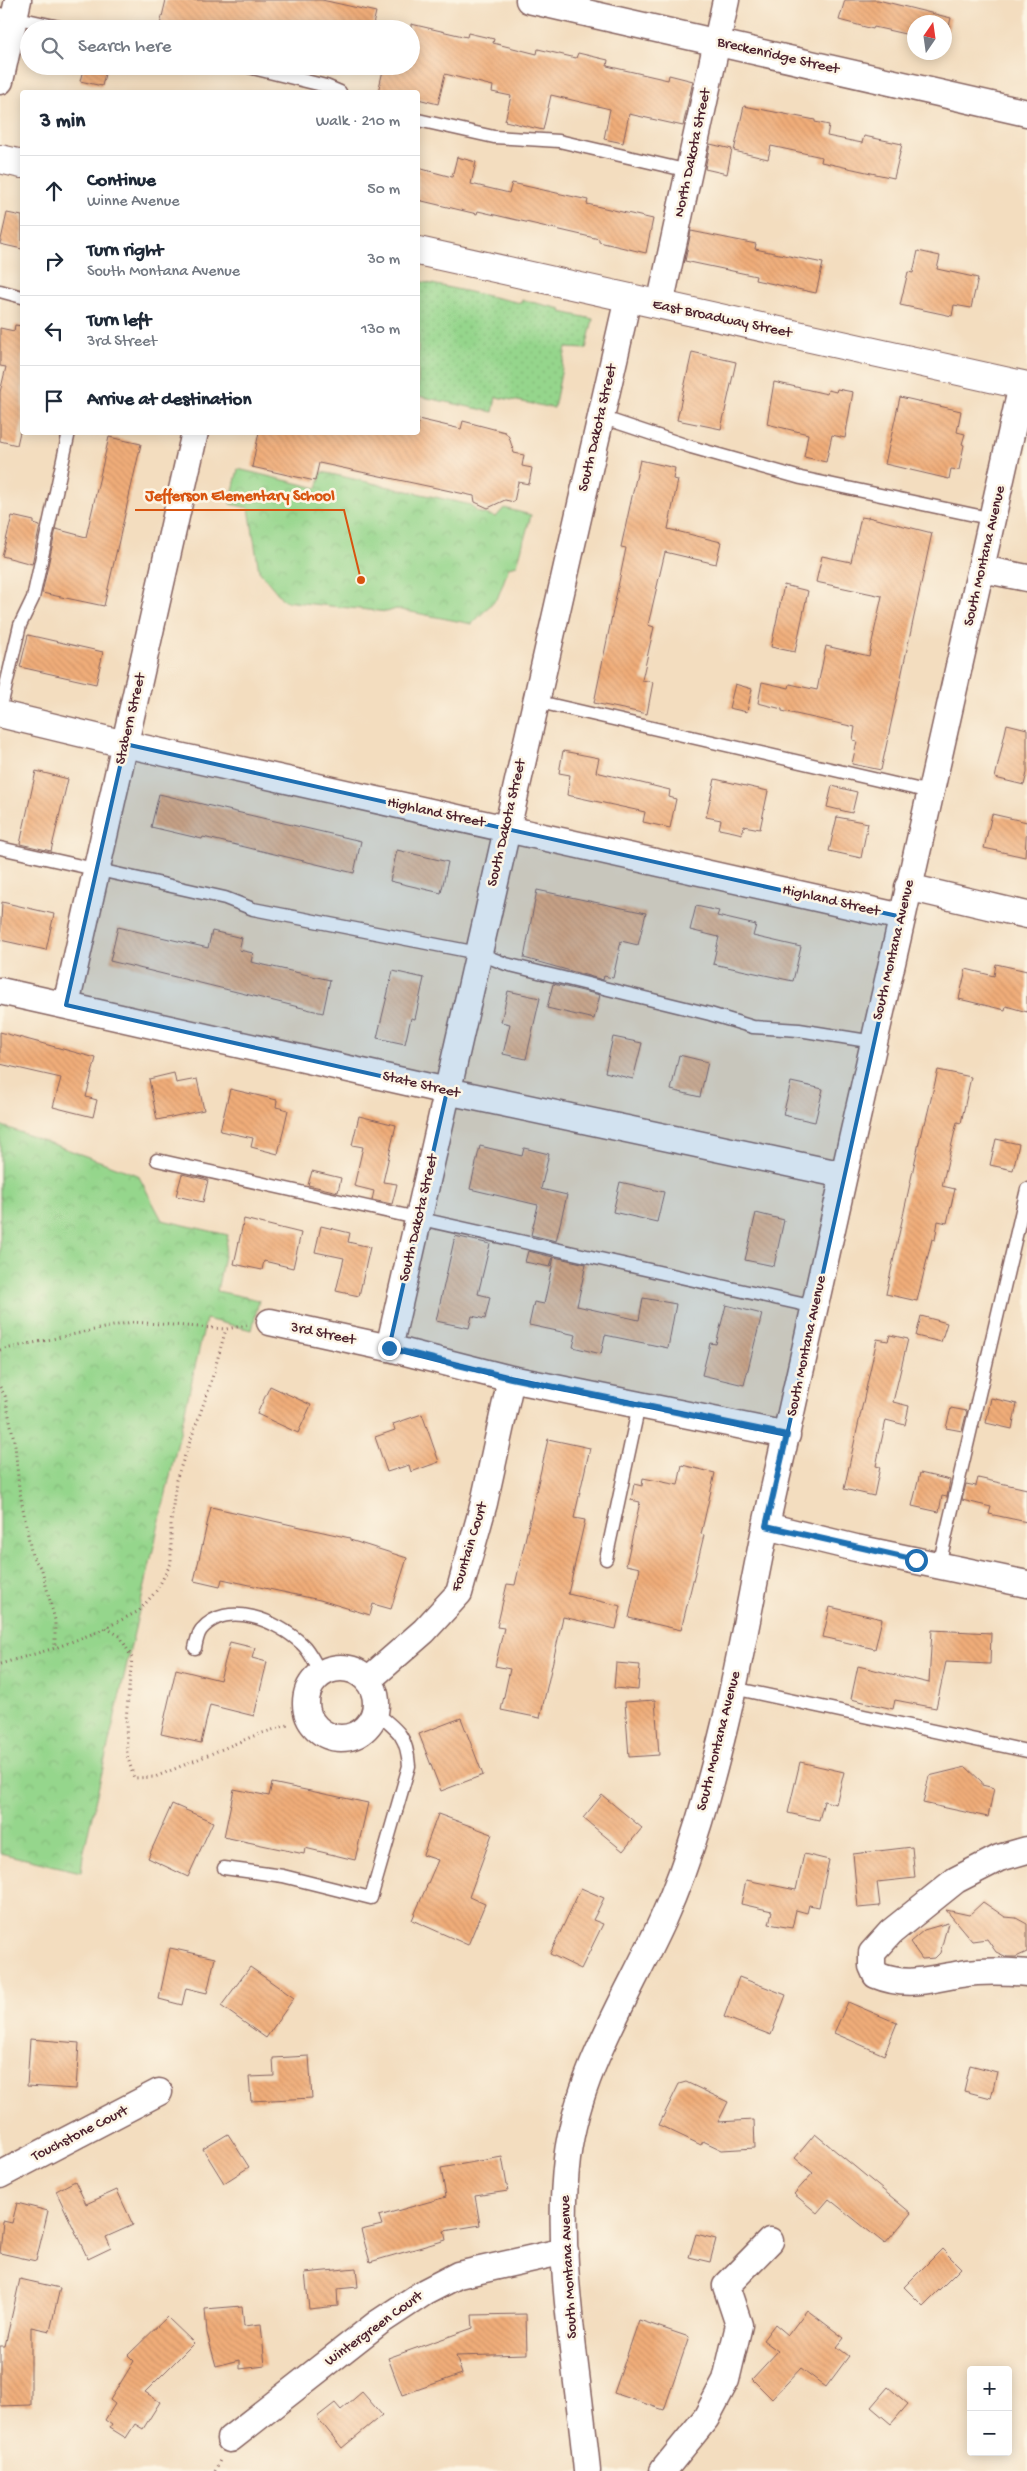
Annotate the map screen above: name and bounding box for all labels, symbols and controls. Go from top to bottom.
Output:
north arrow [907,15,952,60]
search box [20,20,420,75]
street label: Breckenridge Street [714,33,843,79]
icon: search [38,34,66,62]
text: Search here [78,36,172,59]
street label: North Dakota Street [671,85,716,219]
text: 3 min [40,110,85,135]
text: Walk · 210 m [316,113,400,132]
text: Continue [87,170,156,193]
icon: ahead [40,177,68,205]
text: 50 m [367,181,400,200]
text: Winne Avenue [87,193,179,212]
text: Turn right [87,240,163,263]
icon: right [40,247,68,275]
text: 30 m [367,251,400,270]
text: South Montana Avenue [87,263,240,282]
street label: East Broadway Street [651,295,795,343]
text: Turn left [87,310,151,333]
icon: left [40,317,68,345]
text: 130 m [361,321,400,340]
text: 3rd Street [87,333,157,352]
street label: South Dakota Street [575,361,622,493]
icon: arrive [40,387,68,415]
text: Arrive at destination [87,389,251,412]
callout: Jefferson Elementary School [135,479,344,510]
street label: South Montana Avenue [960,484,1010,628]
text: Jefferson Elementary School [144,487,335,507]
street label: Stabern Street [112,670,151,766]
street label: South Dakota Street [484,756,531,888]
street label: Highland Street [385,794,488,833]
street label: South Montana Avenue [869,878,919,1022]
street label: Highland Street [781,881,883,921]
street label: State Street [381,1067,463,1103]
street label: South Dakota Street [396,1151,443,1283]
street label: South Montana Avenue [783,1274,831,1418]
street label: 3rd Street [288,1318,359,1350]
route end [378,1337,401,1360]
street label: Fountain Court [448,1498,493,1595]
route start [905,1549,928,1572]
street label: South Montana Avenue [693,1669,745,1813]
street label: Touchstone Court [28,2101,133,2167]
street label: South Montana Avenue [556,2195,582,2339]
street label: Wintergreen Court [322,2286,428,2371]
map controls [967,2366,1012,2456]
button: + [967,2366,1012,2411]
button: − [967,2411,1012,2456]

